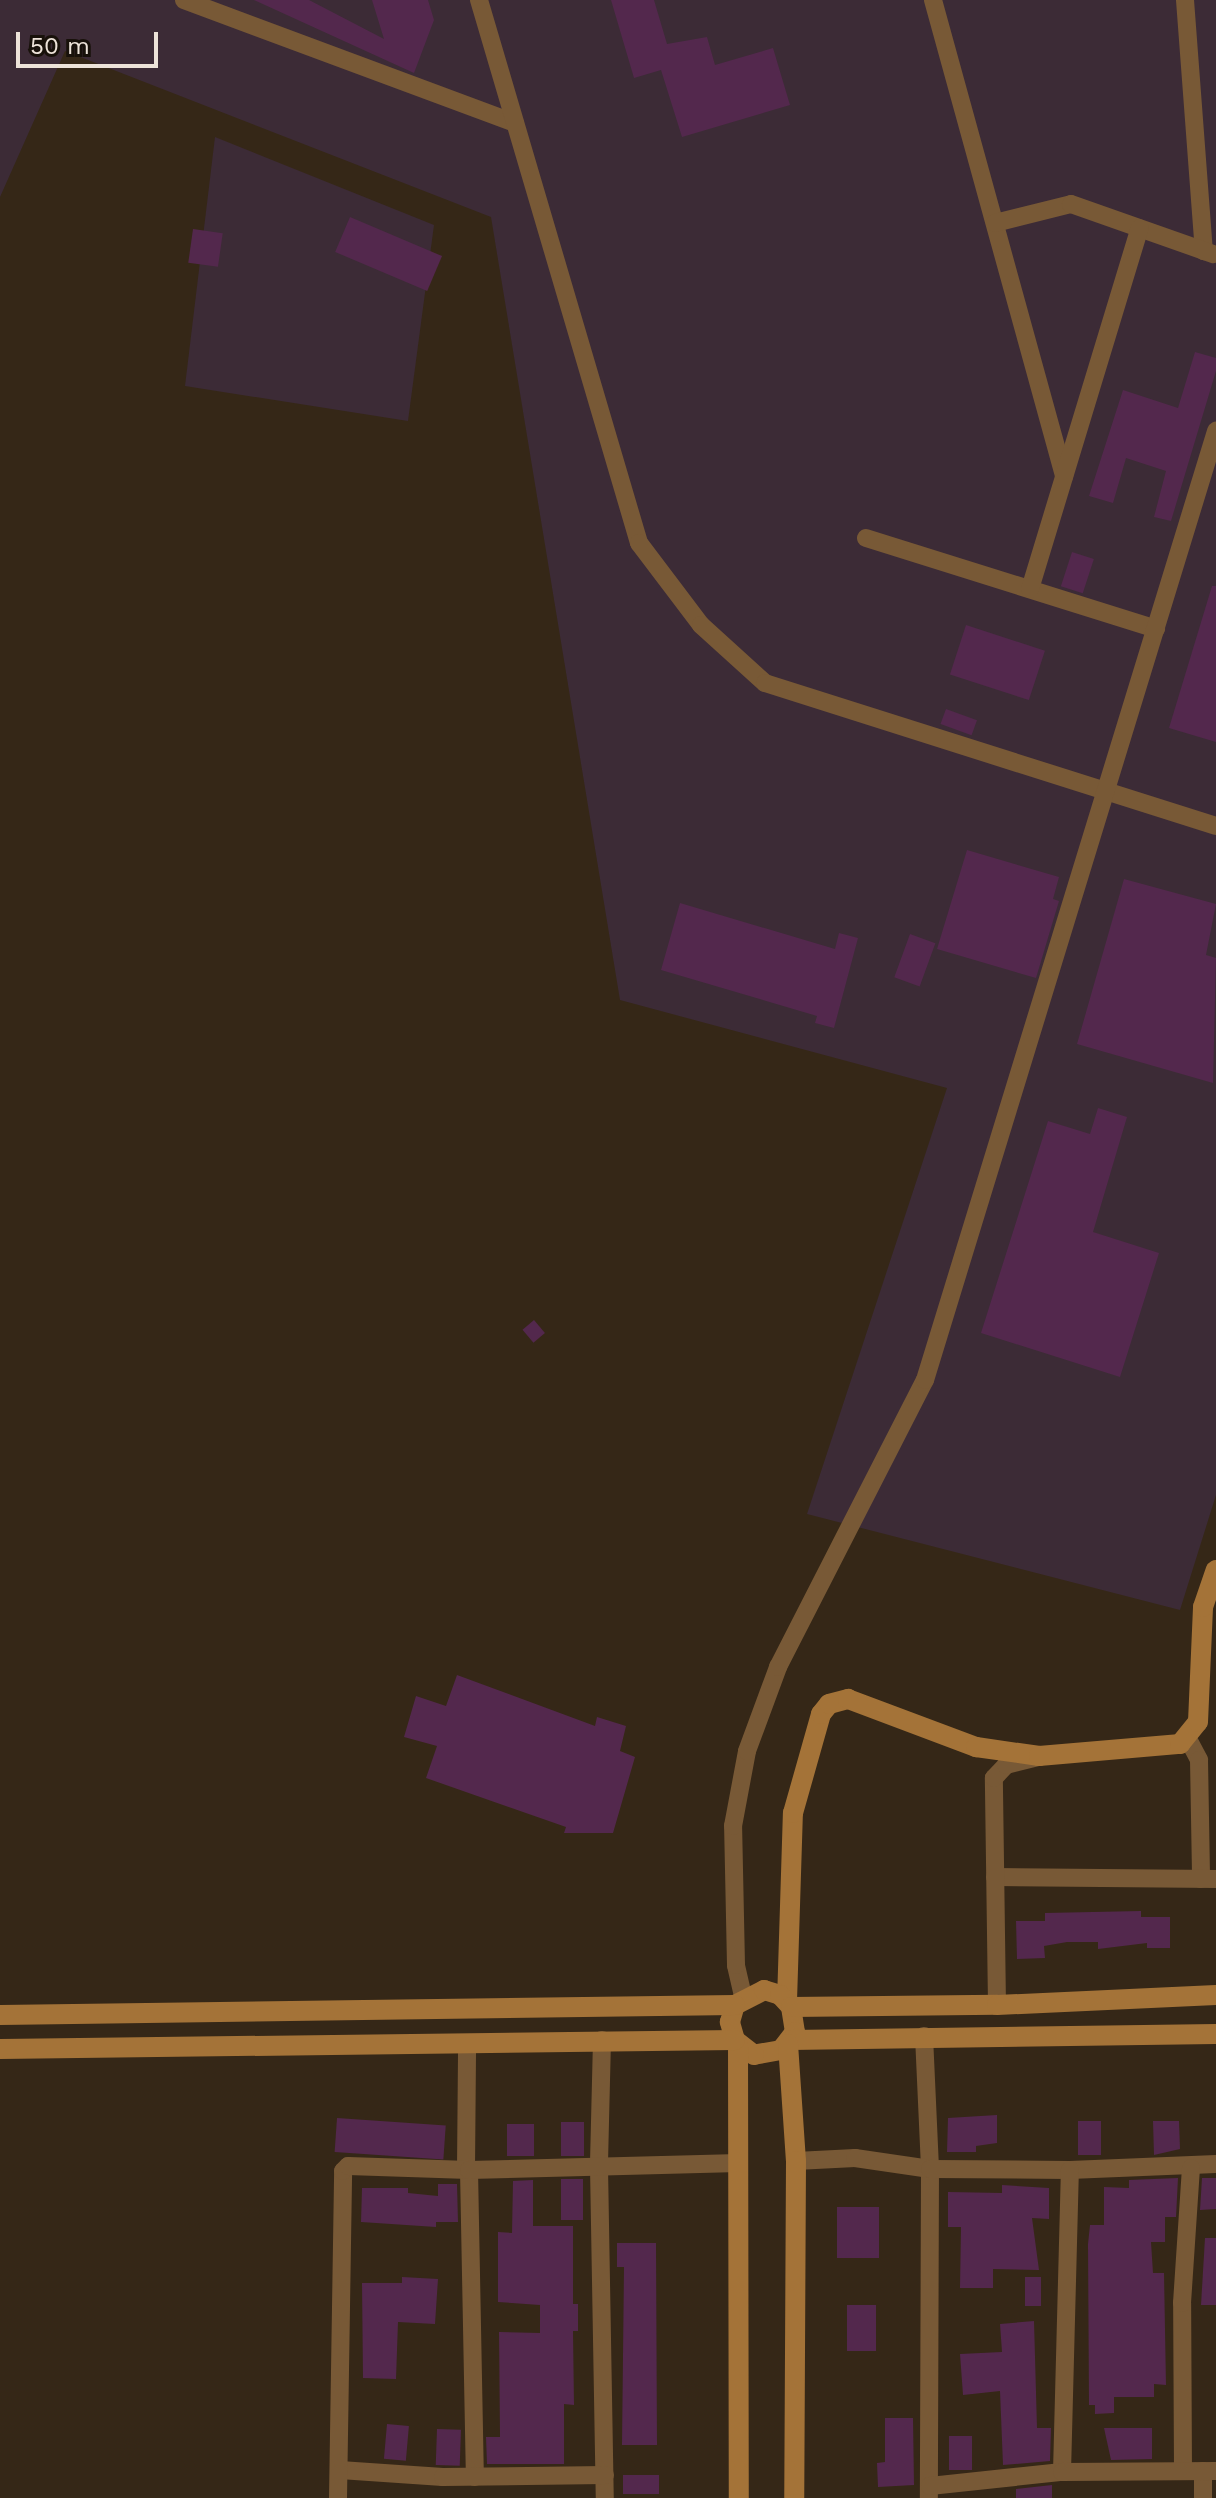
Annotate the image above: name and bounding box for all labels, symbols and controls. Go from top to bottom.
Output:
scale bar [20,16,162,66]
text: 50 m [30,32,90,60]

